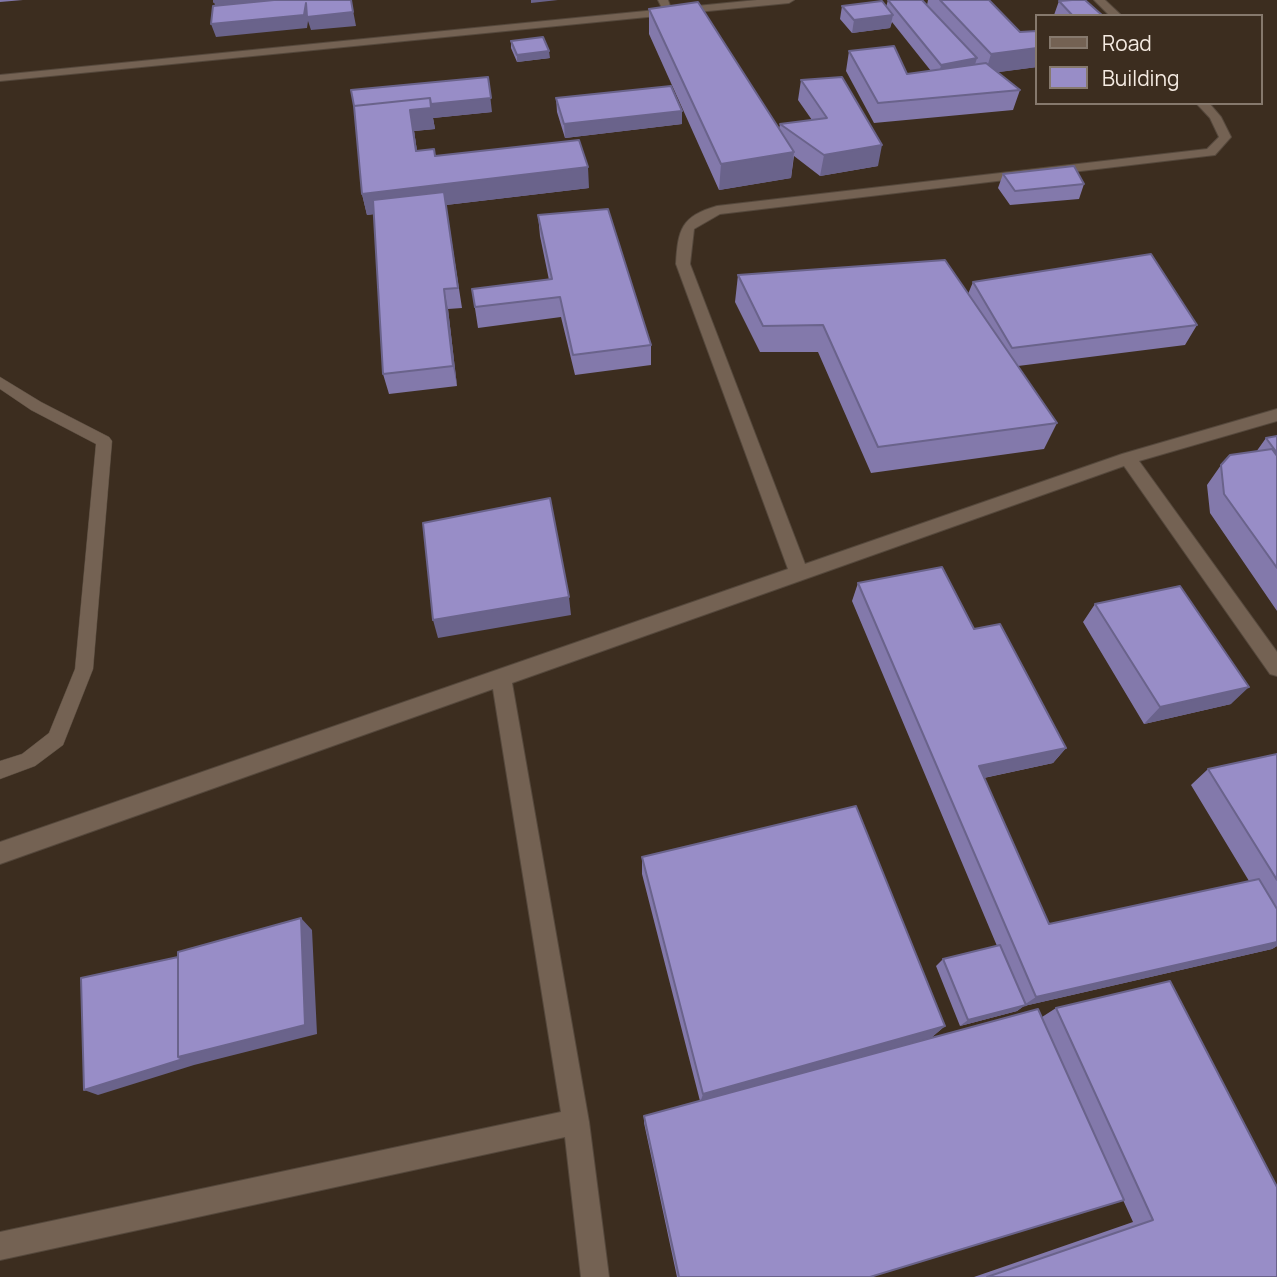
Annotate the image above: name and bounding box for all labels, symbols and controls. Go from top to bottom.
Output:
legend [1036,14,1263,105]
text: Road [1102,29,1152,57]
text: Building [1102,64,1179,92]

